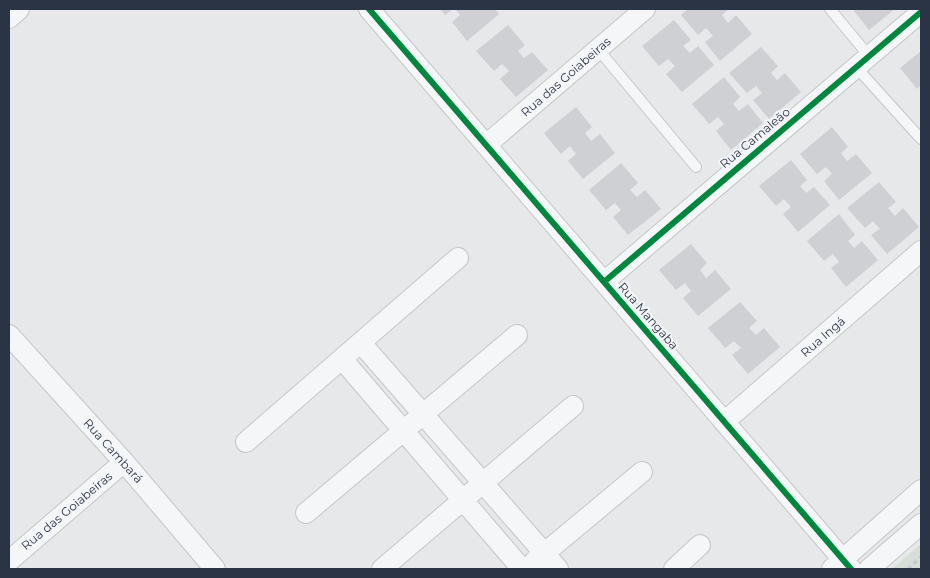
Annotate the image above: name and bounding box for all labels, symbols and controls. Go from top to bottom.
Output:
street label: Rua das Goiabeiras [518,33,614,120]
street label: Rua Camaleão [716,104,793,171]
street label: Rua Mangaba [615,279,682,352]
street label: Rua Ingá [797,313,848,360]
street label: Rua Cambará [80,415,146,486]
street label: Rua das Goiabeiras [18,468,115,553]

